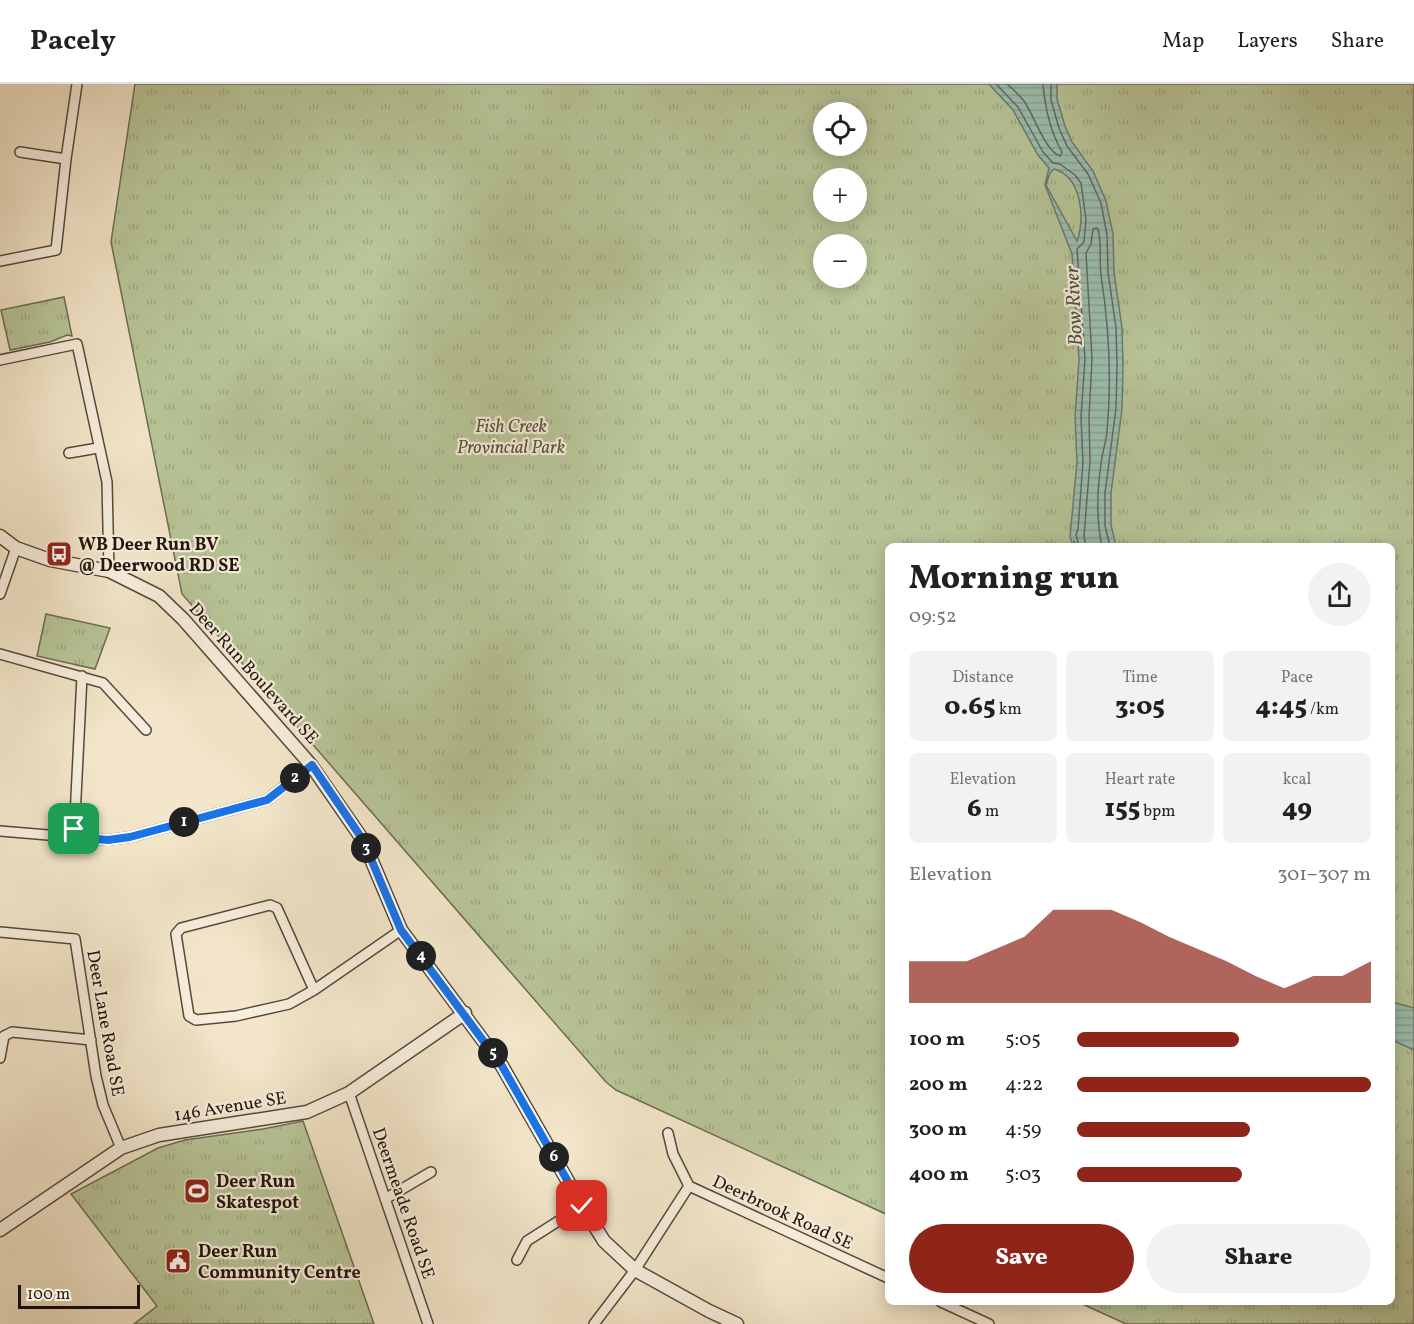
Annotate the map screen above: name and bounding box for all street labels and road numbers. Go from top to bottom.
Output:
street label: Deer Run Boulevard SE [182,598,324,751]
street label: Deer Lane Road SE [79,948,130,1099]
street label: 146 Avenue SE [172,1086,288,1129]
street label: Deermeade Road SE [365,1125,440,1283]
street label: Deerbrook Road SE [708,1170,857,1257]

